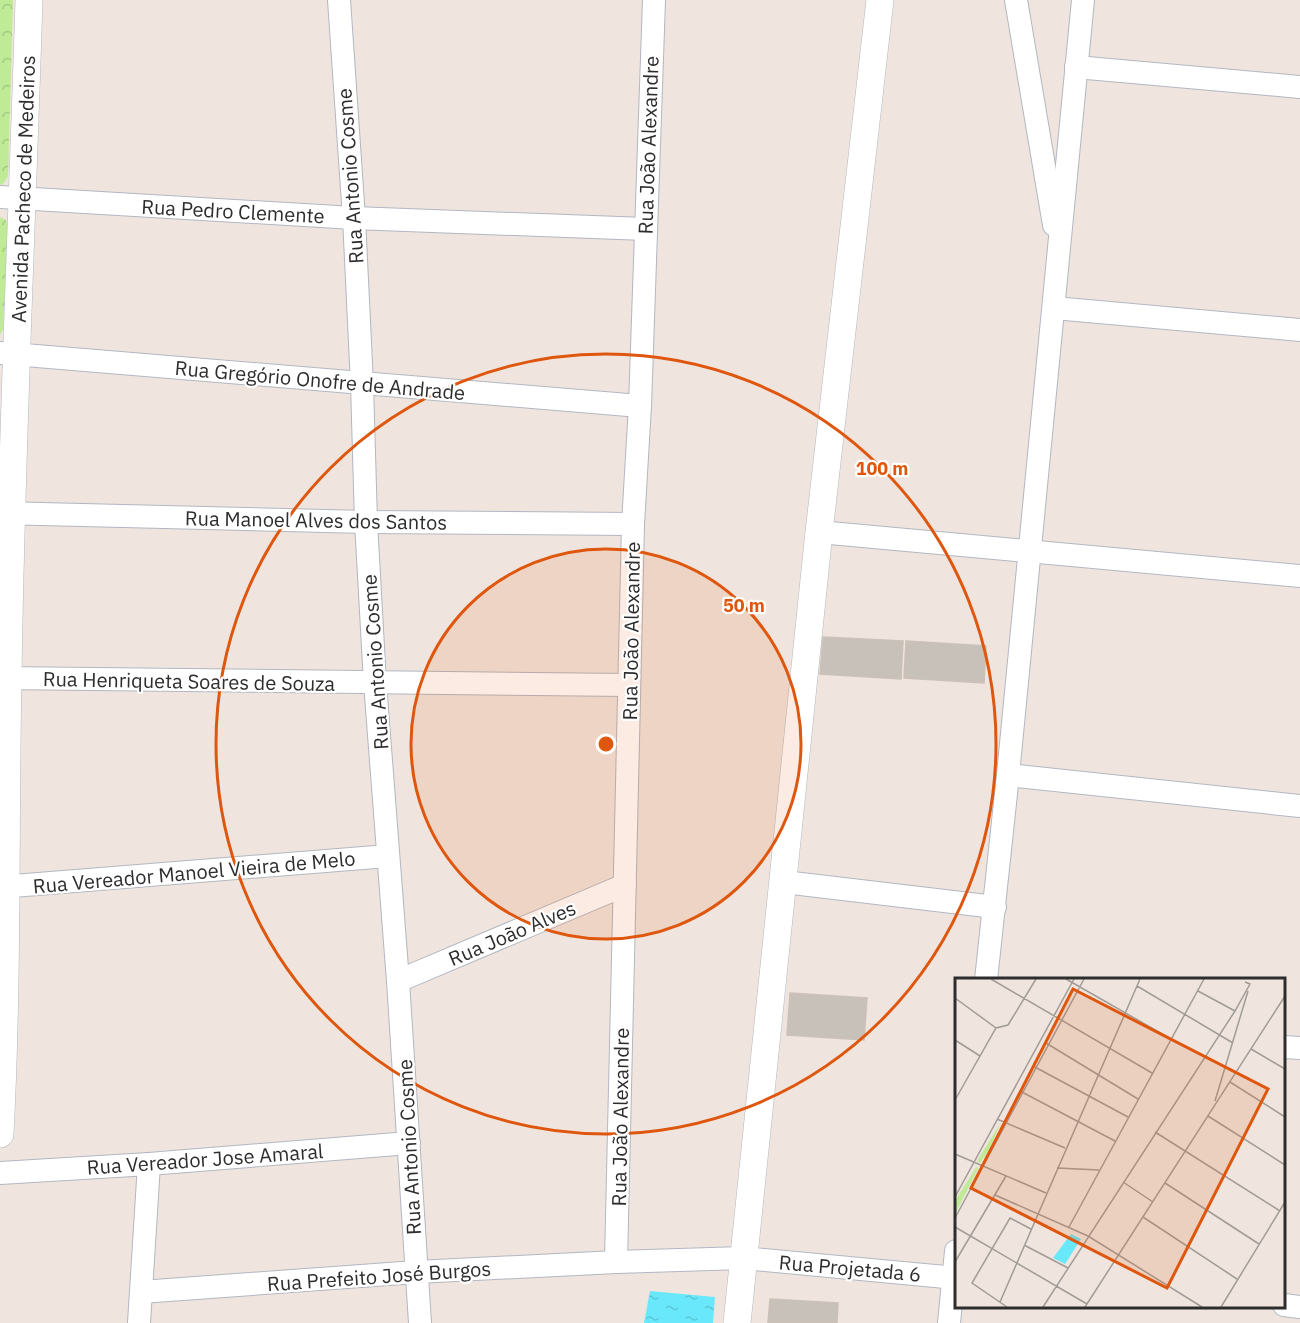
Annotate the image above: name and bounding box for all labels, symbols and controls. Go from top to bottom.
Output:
street label: Avenida Pacheco de Medeiros [5,55,41,323]
street label: Rua João Alexandre [631,55,665,235]
street label: Rua Antonio Cosme [330,87,370,265]
street label: Rua Pedro Clemente [141,193,325,229]
street label: Rua Gregório Onofre de Andrade [174,354,466,406]
text: 100 m [856,457,908,480]
street label: Rua Manoel Alves dos Santos [185,504,447,536]
street label: Rua João Alexandre [616,541,646,721]
street label: Rua Antonio Cosme [355,573,395,751]
text: 50 m [723,594,765,617]
street label: Rua Henriqueta Soares de Souza [43,665,336,697]
centre of rings [596,734,616,754]
street label: Rua Vereador Manoel Vieira de Melo [32,844,356,900]
street label: Rua João Alves [444,894,580,972]
inset map [955,978,1285,1308]
street label: Rua João Alexandre [605,1027,635,1207]
street label: Rua Antonio Cosme [391,1058,427,1236]
street label: Rua Vereador Jose Amaral [86,1137,324,1181]
street label: Rua Projetada 6 [778,1248,922,1288]
street label: Rua Prefeito José Burgos [266,1255,492,1297]

